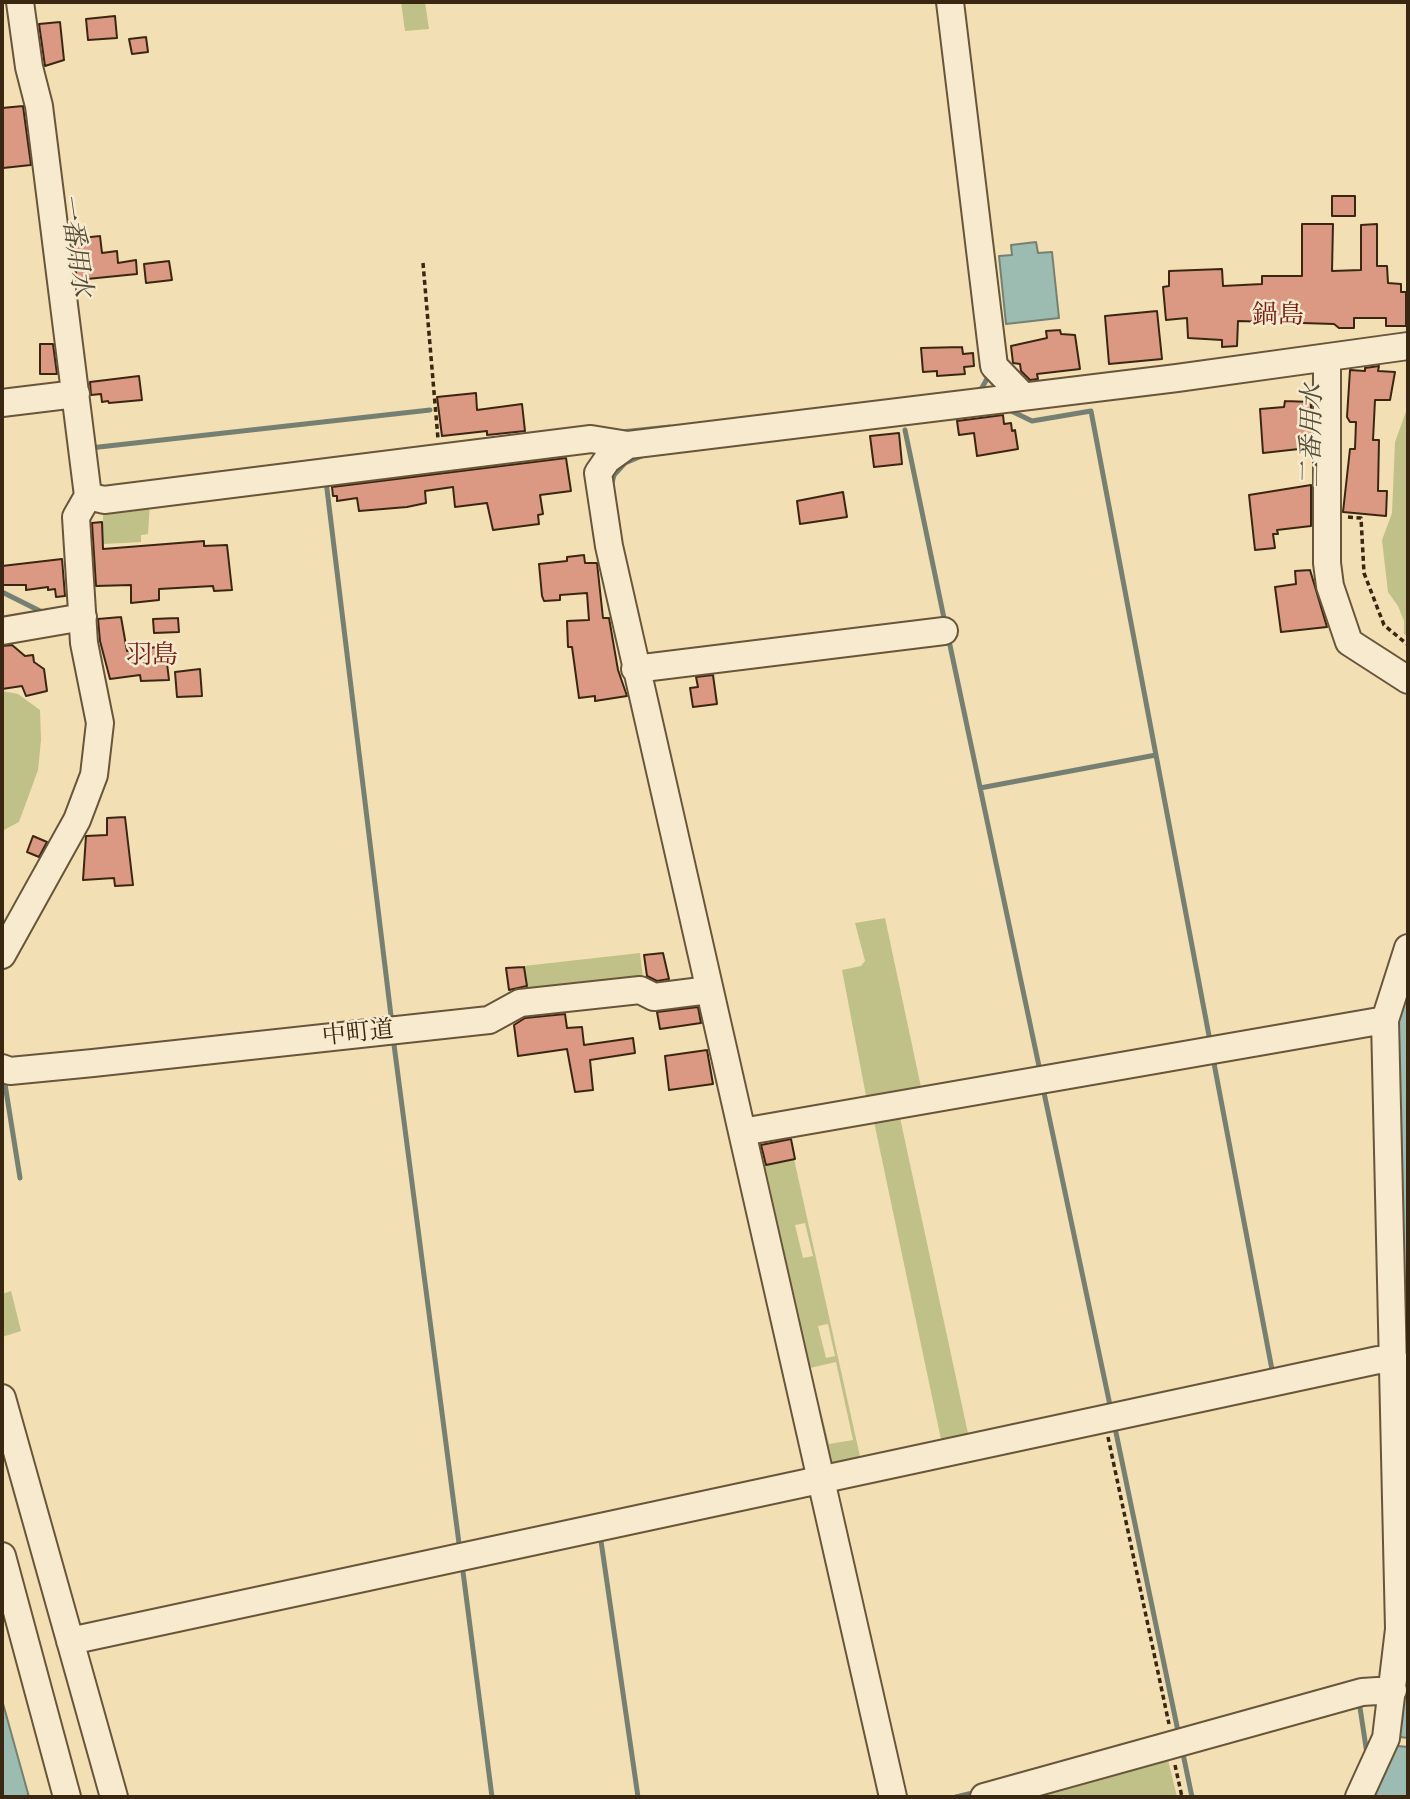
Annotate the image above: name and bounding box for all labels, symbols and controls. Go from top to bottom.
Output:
water label: 一番用水 [51,191,97,299]
district label: 鍋島 [1252,300,1304,332]
water label: 二番用水 [1296,384,1330,488]
district label: 羽島 [126,640,178,672]
street label: 中町道 [321,1016,395,1052]

